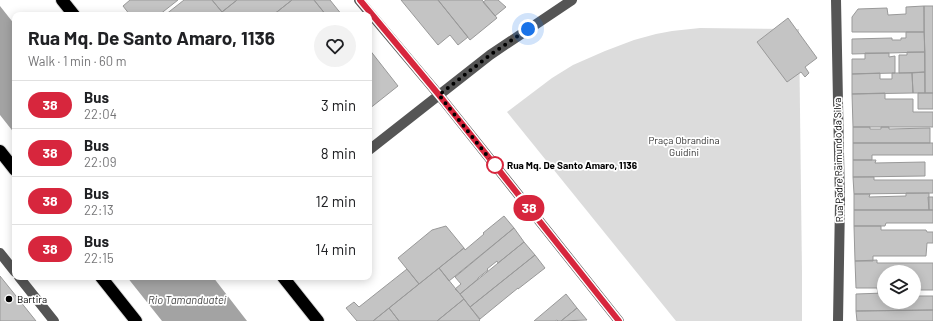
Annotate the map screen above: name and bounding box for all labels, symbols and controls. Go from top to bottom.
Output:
your location [518,19,538,39]
button: heart [314,25,356,67]
text: Rua Mq. De Santo Amaro, 1136 [28,26,275,49]
text: Walk · 1 min · 60 m [28,53,126,69]
text: Bus [84,88,109,106]
text: 38 [42,96,58,113]
text: 3 min [321,96,356,114]
street label: Rua Padre Raimundo da Silva [831,98,845,222]
text: 22:04 [84,106,117,122]
park label: Praça Obrandina Guidini [648,134,720,158]
text: Bus [84,136,109,154]
text: 38 [42,144,58,161]
text: 8 min [321,144,356,162]
text: 22:09 [84,154,116,170]
marker: Rua Mq. De Santo Amaro, 1136 [486,156,504,174]
place label: Rua Mq. De Santo Amaro, 1136 [507,159,638,171]
text: Bus [84,184,109,202]
text: 38 [42,192,58,209]
text: 12 min [315,192,356,210]
line badge: 38 [511,195,547,221]
text: 38 [521,199,537,216]
text: 22:13 [84,202,114,218]
text: Bus [84,232,109,250]
text: 38 [42,240,58,257]
text: 14 min [315,240,356,258]
text: 22:15 [84,250,114,266]
map controls [877,265,921,309]
button: layers [877,265,921,309]
place label: Bartira [17,293,47,305]
water label: Rio Tamanduateí [148,293,227,306]
marker: Bartira [4,294,14,304]

